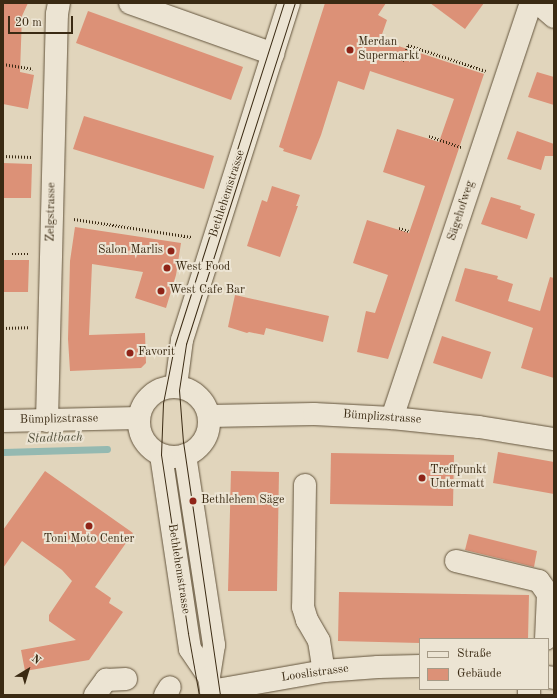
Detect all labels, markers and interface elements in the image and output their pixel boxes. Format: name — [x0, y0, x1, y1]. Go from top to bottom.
scale bar — [10, 8, 75, 34]
text: 20 m — [15, 17, 42, 29]
place label: Merdan Supermarkt — [358, 36, 419, 64]
marker: Merdan Supermarkt — [345, 45, 355, 55]
street label: Bethlehemstrasse — [207, 148, 249, 240]
street label: Sägehofweg — [445, 179, 479, 243]
street label: Zelgstrasse — [44, 182, 60, 242]
place label: Salon Marlis — [98, 244, 163, 258]
marker: Salon Marlis — [166, 246, 176, 256]
place label: West Food — [175, 261, 230, 275]
marker: West Food — [162, 263, 172, 273]
place label: West Cafe Bar — [169, 284, 245, 298]
marker: West Cafe Bar — [156, 286, 166, 296]
place label: Favorit — [138, 346, 175, 360]
marker: Favorit — [125, 348, 135, 358]
street label: Bümplizstrasse — [342, 408, 422, 428]
street label: Bümplizstrasse — [20, 412, 98, 428]
water label: Stadtbach — [27, 430, 83, 448]
place label: Treffpunkt Untermatt — [430, 464, 486, 492]
marker: Treffpunkt Untermatt — [417, 473, 427, 483]
place label: Bethlehem Säge — [201, 494, 285, 508]
marker: Bethlehem Säge — [188, 496, 198, 506]
marker: Toni Moto Center — [84, 521, 94, 531]
street label: Bethlehemstrasse — [164, 523, 192, 615]
place label: Toni Moto Center — [44, 533, 134, 547]
legend — [419, 638, 549, 690]
text: Straße — [457, 648, 491, 660]
north arrow — [8, 650, 48, 690]
text: N — [29, 653, 42, 667]
street label: Looslistrasse — [280, 662, 350, 686]
text: Gebäude — [457, 668, 501, 680]

